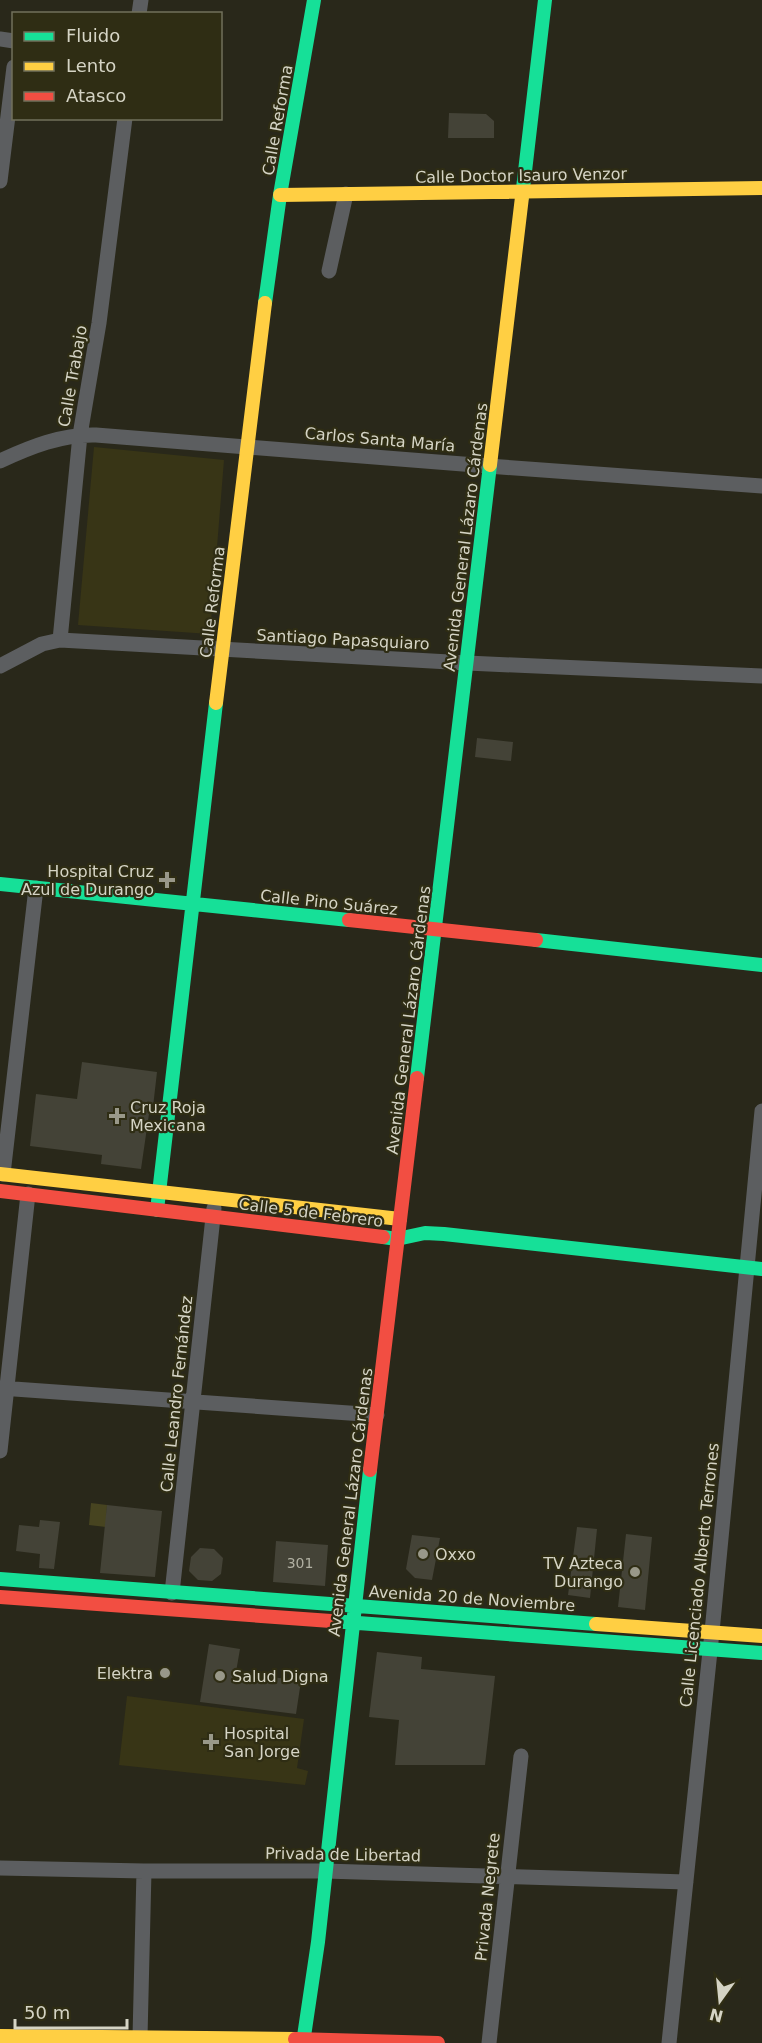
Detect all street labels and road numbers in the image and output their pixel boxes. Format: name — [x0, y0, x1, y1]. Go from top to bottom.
street label: Calle Reforma — [258, 63, 297, 177]
street label: Calle Doctor Isauro Venzor — [415, 164, 628, 187]
street label: Calle Trabajo — [54, 324, 91, 428]
street label: Avenida General Lázaro Cárdenas — [440, 402, 491, 673]
street label: Carlos Santa María — [304, 423, 456, 456]
street label: Calle Reforma — [196, 545, 229, 659]
street label: Santiago Papasquiaro — [256, 625, 430, 654]
street label: Avenida General Lázaro Cárdenas — [383, 885, 434, 1156]
street label: Calle Pino Suárez — [259, 886, 399, 919]
street label: Calle 5 de Febrero — [238, 1194, 384, 1231]
street label: Calle Leandro Fernández — [157, 1295, 196, 1493]
street label: Avenida General Lázaro Cárdenas — [325, 1367, 376, 1638]
street label: Calle Licenciado Alberto Terrones — [676, 1442, 723, 1708]
street label: Avenida 20 de Noviembre — [368, 1582, 576, 1615]
street label: Privada Negrete — [471, 1832, 504, 1962]
street label: Privada de Libertad — [265, 1844, 421, 1865]

